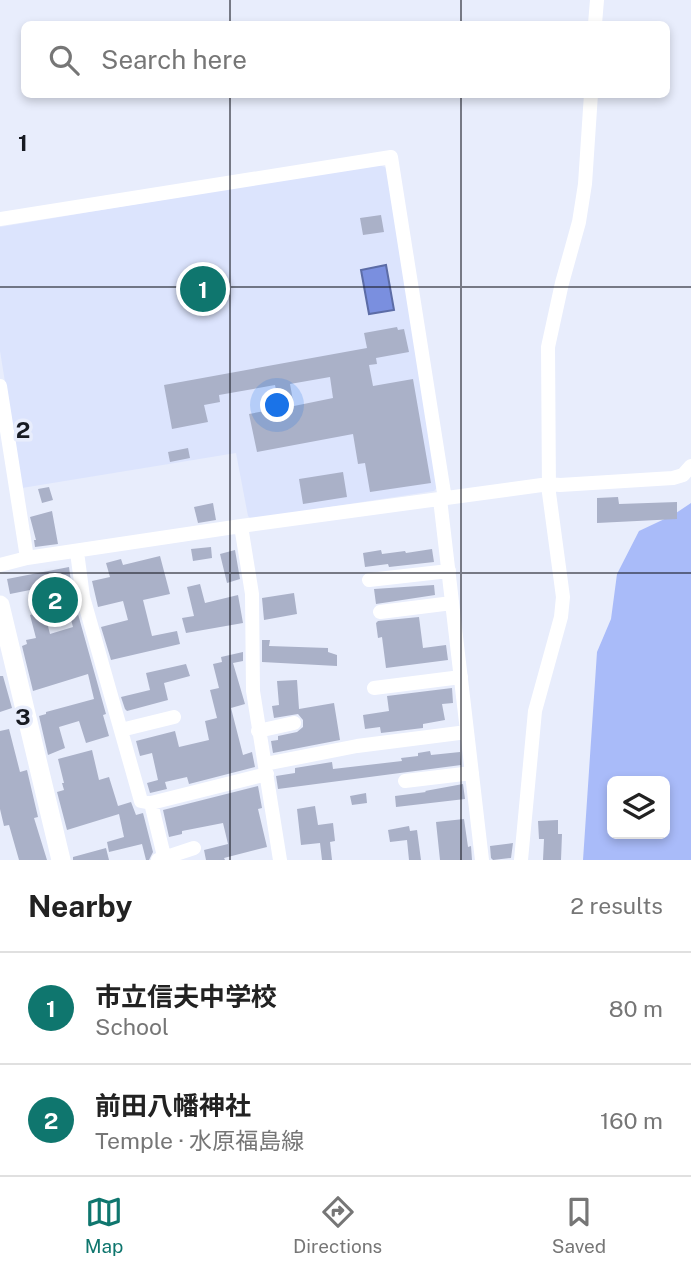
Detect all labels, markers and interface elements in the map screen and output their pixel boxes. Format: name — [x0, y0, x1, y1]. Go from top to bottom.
search box — [21, 21, 670, 98]
icon: search — [45, 41, 83, 79]
text: Search here — [101, 44, 247, 75]
text: 1 — [18, 129, 28, 156]
pin: 1 — [180, 263, 226, 315]
your location — [260, 388, 294, 422]
text: 2 — [16, 416, 30, 443]
pin: 2 — [32, 574, 78, 626]
text: 3 — [15, 703, 31, 730]
map controls — [607, 776, 670, 839]
button: layers — [607, 776, 670, 839]
text: Nearby — [28, 888, 132, 924]
text: 2 results — [570, 892, 663, 919]
text: 市立信夫中学校 — [95, 981, 277, 1012]
text: 1 — [46, 995, 56, 1022]
text: 80 m — [609, 995, 663, 1022]
text: School — [95, 1013, 169, 1040]
text: 前田八幡神社 — [95, 1090, 251, 1121]
text: 2 — [44, 1107, 58, 1134]
text: 160 m — [600, 1107, 663, 1134]
text: Temple · 水原福島線 — [95, 1127, 304, 1154]
tab: Map — [85, 1193, 123, 1257]
tab: Directions — [293, 1193, 382, 1257]
tab: Saved — [552, 1193, 606, 1257]

